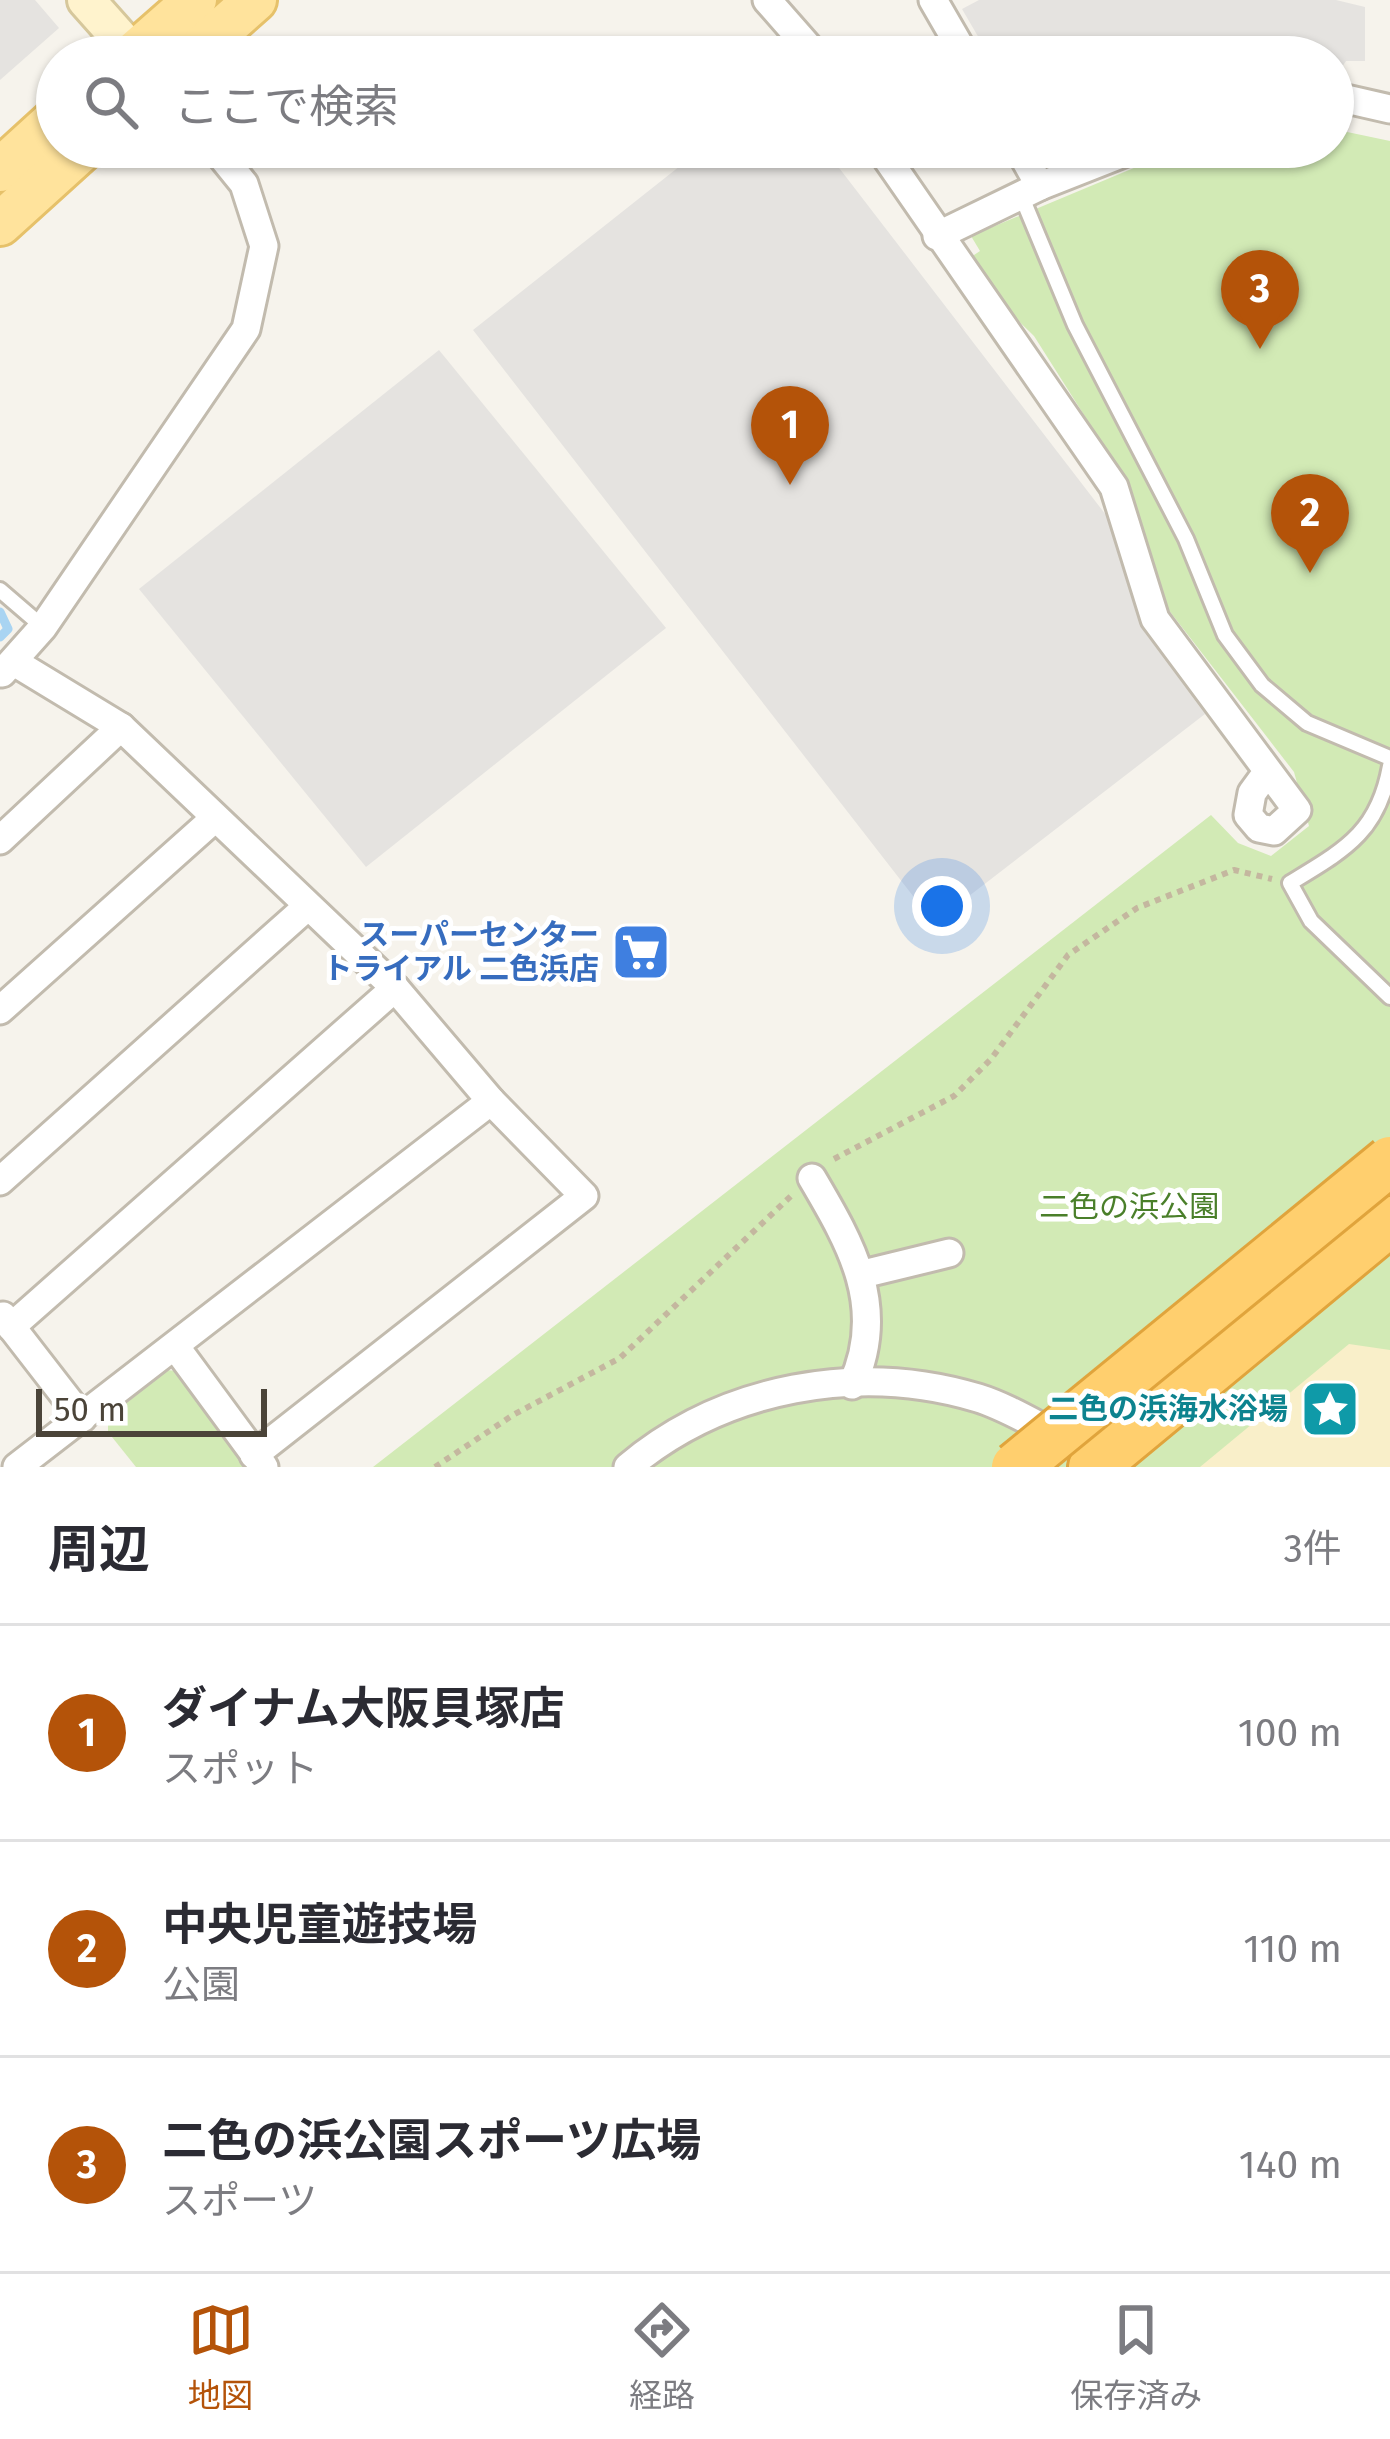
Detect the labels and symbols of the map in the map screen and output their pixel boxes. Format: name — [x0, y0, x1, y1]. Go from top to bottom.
pin: 3 — [1221, 250, 1299, 349]
pin: 1 — [751, 386, 829, 485]
pin: 2 — [1271, 474, 1349, 573]
your location — [912, 876, 972, 936]
place label: スーパーセンター トライアル 二色浜店 — [322, 917, 599, 987]
supermarket icon: スーパーセンター トライアル 二色浜店 — [610, 921, 672, 983]
park label: 二色の浜公園 — [1039, 1189, 1219, 1225]
place icon: 二色の浜海水浴場 — [1299, 1378, 1361, 1440]
scale bar — [36, 1383, 267, 1436]
place label: 二色の浜海水浴場 — [1048, 1391, 1288, 1427]

